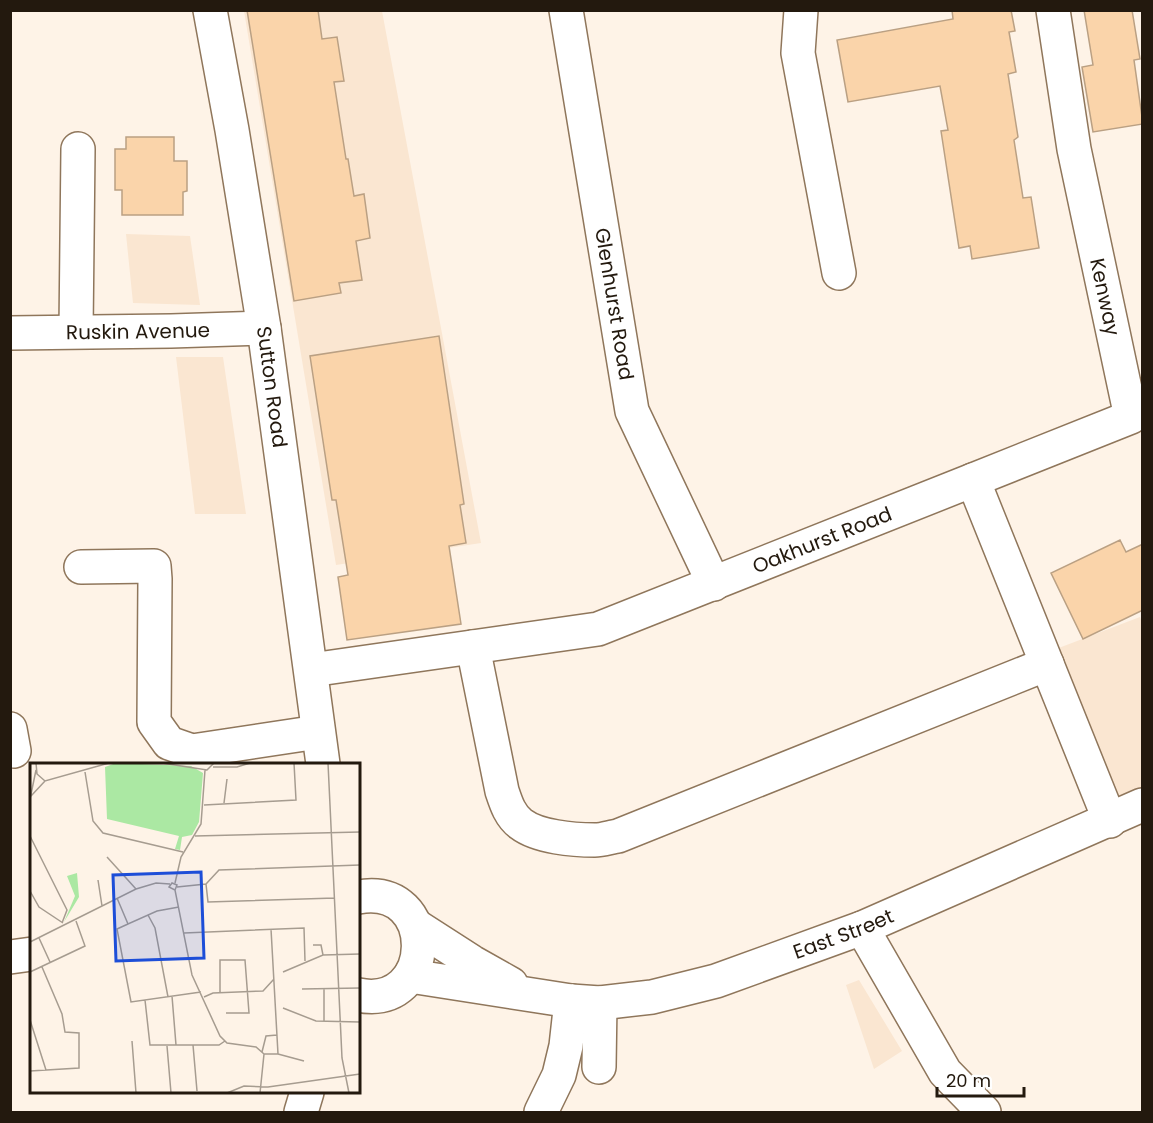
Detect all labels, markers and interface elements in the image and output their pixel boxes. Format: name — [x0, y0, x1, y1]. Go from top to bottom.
street label: Glenhurst Road — [588, 226, 641, 382]
street label: Kenway — [1083, 256, 1127, 338]
street label: Ruskin Avenue — [66, 316, 210, 346]
street label: Sutton Road — [250, 324, 294, 449]
street label: Oakhurst Road — [748, 500, 896, 580]
inset map — [30, 763, 360, 1093]
street label: East Street — [789, 902, 898, 966]
scale bar — [937, 1060, 1024, 1098]
text: 20 m — [946, 1068, 991, 1093]

